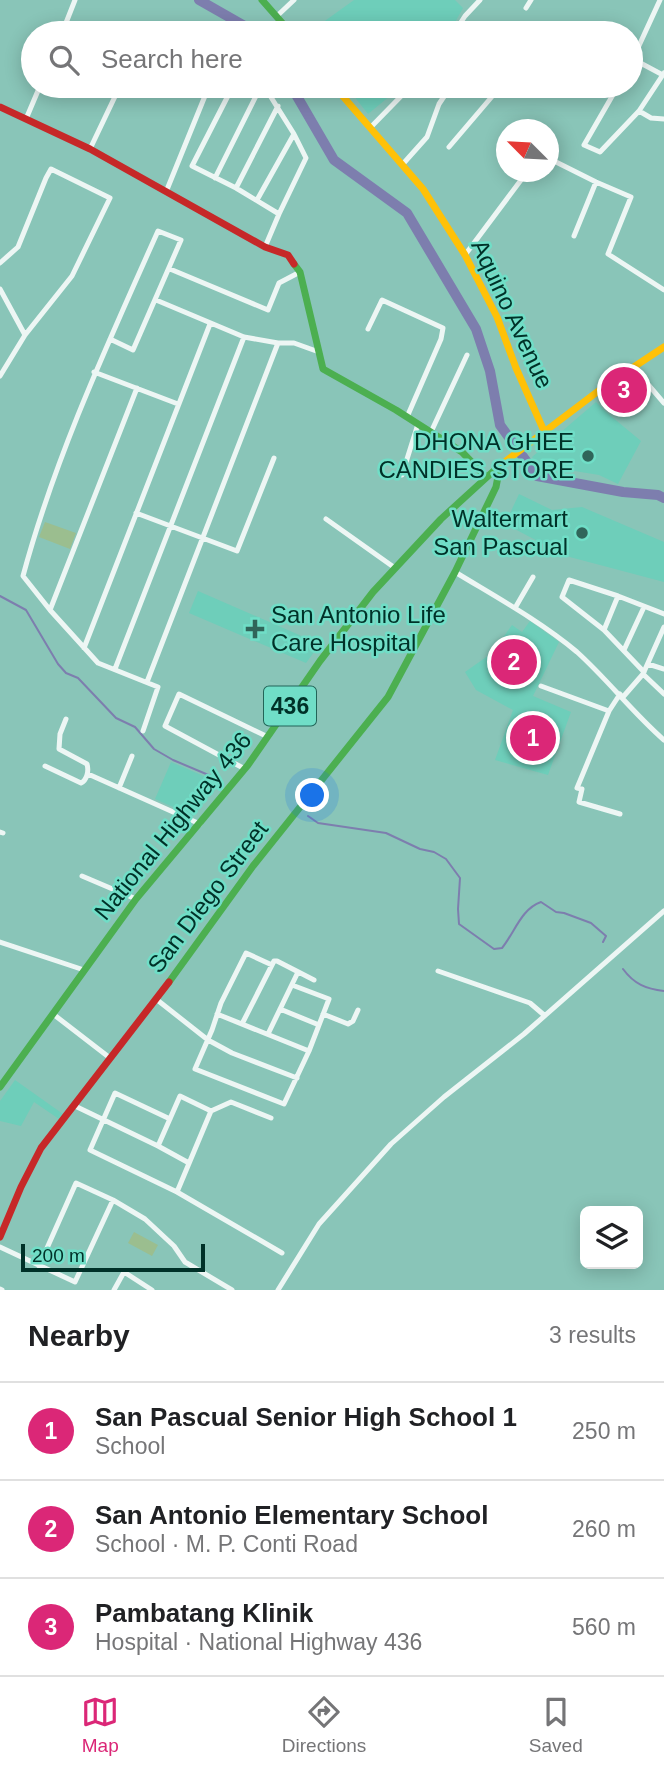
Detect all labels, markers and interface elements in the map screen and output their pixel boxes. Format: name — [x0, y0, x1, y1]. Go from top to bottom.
search box — [21, 21, 643, 98]
icon: search — [45, 41, 83, 79]
text: Search here — [101, 44, 243, 74]
north arrow — [496, 119, 559, 182]
street label: Aquino Avenue — [466, 235, 559, 392]
pin: 3 — [601, 364, 647, 416]
place label: DHONA GHEE CANDIES STORE — [378, 428, 574, 483]
marker: DHONA GHEE CANDIES STORE — [580, 448, 596, 464]
place label: Waltermart San Pascual — [433, 505, 568, 560]
marker: Waltermart San Pascual — [574, 525, 590, 541]
place label: San Antonio Life Care Hospital — [271, 601, 446, 656]
marker: San Antonio Life Care Hospital — [245, 619, 265, 639]
pin: 2 — [491, 636, 537, 688]
road number: 436 — [264, 686, 316, 726]
pin: 1 — [510, 712, 556, 764]
street label: National Highway 436 — [89, 726, 257, 925]
your location — [295, 778, 329, 812]
street label: San Diego Street — [142, 815, 274, 978]
map controls — [580, 1206, 643, 1269]
button: layers — [580, 1206, 643, 1269]
scale bar — [21, 1241, 205, 1273]
text: 200 m — [32, 1245, 85, 1266]
text: Nearby — [28, 1319, 130, 1352]
text: 3 results — [549, 1322, 636, 1348]
text: San Pascual Senior High School 1 — [95, 1402, 517, 1432]
text: 1 — [45, 1418, 57, 1444]
text: 250 m — [572, 1418, 636, 1444]
text: School — [95, 1433, 165, 1459]
text: San Antonio Elementary School — [95, 1500, 488, 1530]
text: 2 — [45, 1516, 57, 1542]
text: 260 m — [572, 1516, 636, 1542]
text: School · M. P. Conti Road — [95, 1531, 358, 1557]
text: Pambatang Klinik — [95, 1598, 313, 1628]
text: 3 — [45, 1614, 57, 1640]
text: 560 m — [572, 1614, 636, 1640]
text: Hospital · National Highway 436 — [95, 1629, 422, 1655]
tab: Map — [81, 1693, 119, 1757]
tab: Directions — [282, 1693, 366, 1757]
tab: Saved — [529, 1693, 583, 1757]

